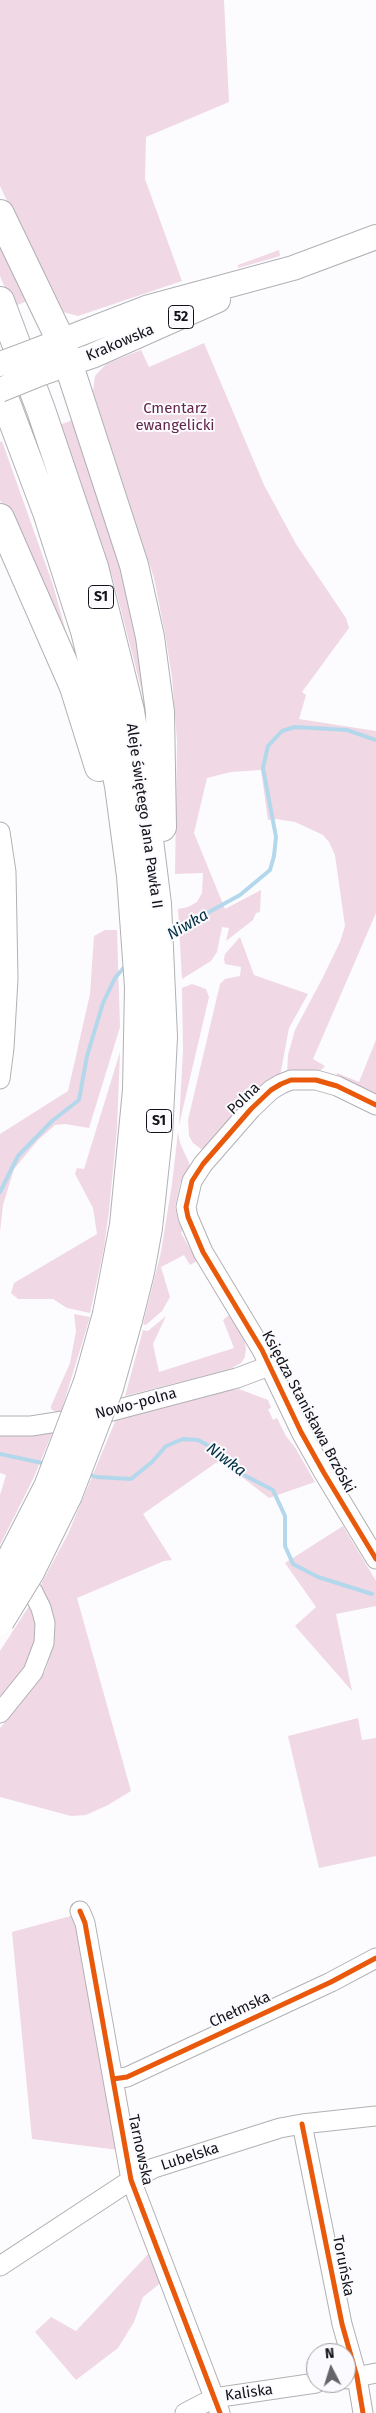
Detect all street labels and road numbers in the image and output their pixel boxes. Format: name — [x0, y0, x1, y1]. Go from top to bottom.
road number: 52 — [168, 306, 194, 328]
street label: Krakowska — [83, 321, 157, 365]
road number: S1 — [88, 586, 114, 608]
street label: Aleje świętego Jana Pawła II — [122, 722, 166, 910]
street label: Polna — [224, 1079, 264, 1119]
road number: S1 — [146, 1110, 172, 1132]
street label: Księdza Stanisława Brzóski — [257, 1328, 359, 1496]
street label: Nowo-polna — [93, 1384, 179, 1424]
street label: Chełmska — [207, 1988, 273, 2032]
street label: Tarnowska — [124, 2113, 156, 2187]
street label: Lubelska — [159, 2139, 221, 2175]
street label: Toruńska — [328, 2234, 358, 2298]
street label: Kaliska — [224, 2381, 274, 2405]

